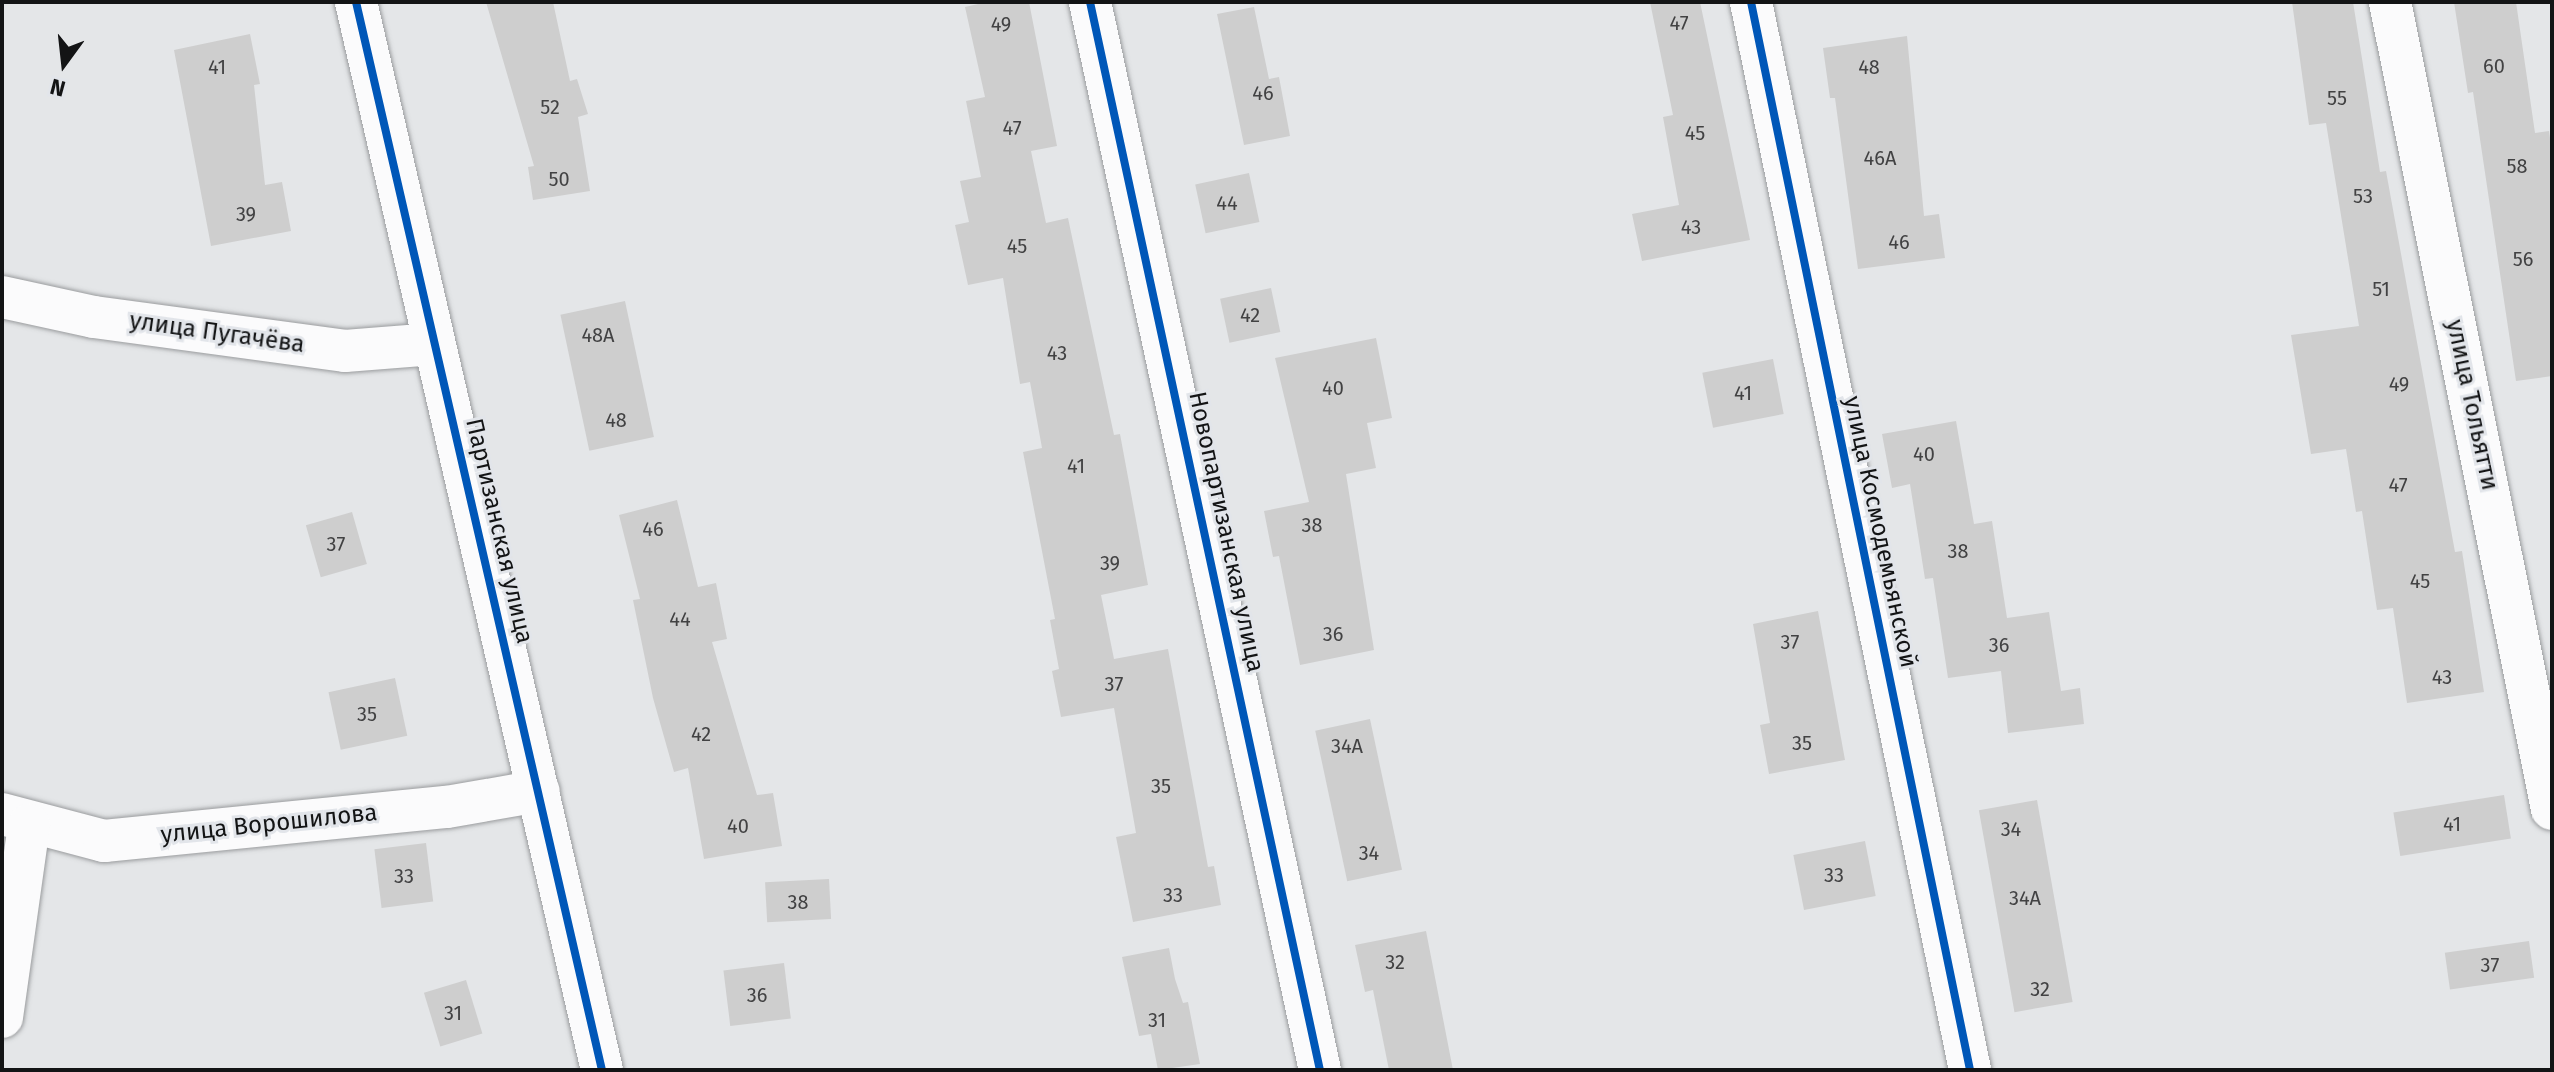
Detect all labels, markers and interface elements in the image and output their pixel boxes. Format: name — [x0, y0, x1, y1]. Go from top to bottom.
house number: 47 — [1669, 11, 1689, 35]
house number: 49 — [991, 12, 1011, 36]
north arrow — [24, 24, 104, 104]
house number: 60 — [2483, 54, 2505, 78]
house number: 41 — [208, 55, 226, 79]
house number: 48 — [1858, 55, 1880, 79]
text: N — [47, 73, 68, 103]
house number: 46 — [1252, 81, 1274, 105]
house number: 55 — [2327, 86, 2347, 110]
house number: 52 — [540, 95, 560, 119]
house number: 47 — [1002, 116, 1022, 140]
house number: 45 — [1685, 121, 1705, 145]
house number: 46А — [1864, 146, 1896, 170]
house number: 58 — [2506, 154, 2528, 178]
house number: 50 — [548, 167, 570, 191]
house number: 53 — [2353, 184, 2373, 208]
house number: 44 — [1216, 191, 1238, 215]
house number: 39 — [236, 202, 256, 226]
house number: 43 — [1681, 215, 1701, 239]
house number: 46 — [1888, 230, 1910, 254]
house number: 45 — [1007, 234, 1027, 258]
house number: 56 — [2513, 247, 2533, 271]
house number: 51 — [2372, 277, 2390, 301]
house number: 42 — [1240, 303, 1260, 327]
street label: улица Пугачёва — [128, 306, 306, 360]
street label: улица Тольятти — [2440, 317, 2504, 493]
house number: 48А — [581, 323, 615, 347]
house number: 43 — [1047, 341, 1067, 365]
house number: 49 — [2389, 372, 2409, 396]
house number: 40 — [1322, 376, 1344, 400]
house number: 41 — [1734, 381, 1752, 405]
street label: Новопартизанская улица — [1182, 389, 1270, 675]
street label: улица Космодемьянской — [1837, 394, 1923, 670]
house number: 48 — [605, 408, 627, 432]
street label: Партизанская улица — [459, 416, 539, 646]
house number: 40 — [1913, 442, 1935, 466]
house number: 41 — [1067, 454, 1085, 478]
house number: 47 — [2388, 473, 2408, 497]
house number: 38 — [1302, 513, 1322, 537]
house number: 46 — [642, 517, 664, 541]
house number: 37 — [327, 532, 345, 556]
house number: 38 — [1948, 539, 1968, 563]
house number: 39 — [1100, 551, 1120, 575]
house number: 45 — [2410, 569, 2430, 593]
house number: 44 — [669, 607, 691, 631]
house number: 36 — [1323, 622, 1343, 646]
house number: 37 — [1781, 630, 1799, 654]
house number: 36 — [1989, 633, 2009, 657]
house number: 43 — [2432, 665, 2452, 689]
house number: 37 — [1105, 672, 1123, 696]
house number: 35 — [357, 702, 377, 726]
house number: 42 — [691, 722, 711, 746]
house number: 35 — [1792, 731, 1812, 755]
house number: 34А — [1331, 734, 1363, 758]
house number: 35 — [1151, 774, 1171, 798]
street label: улица Ворошилова — [159, 798, 379, 850]
house number: 41 — [2443, 812, 2461, 836]
house number: 40 — [727, 814, 749, 838]
house number: 34 — [2001, 817, 2021, 841]
house number: 34 — [1359, 841, 1379, 865]
house number: 33 — [1824, 863, 1844, 887]
house number: 33 — [394, 864, 414, 888]
house number: 33 — [1163, 883, 1183, 907]
house number: 34А — [2009, 886, 2041, 910]
house number: 38 — [788, 890, 808, 914]
house number: 32 — [1385, 950, 1405, 974]
house number: 37 — [2481, 953, 2499, 977]
house number: 32 — [2030, 977, 2050, 1001]
house number: 36 — [747, 983, 767, 1007]
house number: 31 — [444, 1001, 462, 1025]
house number: 31 — [1148, 1008, 1166, 1032]

